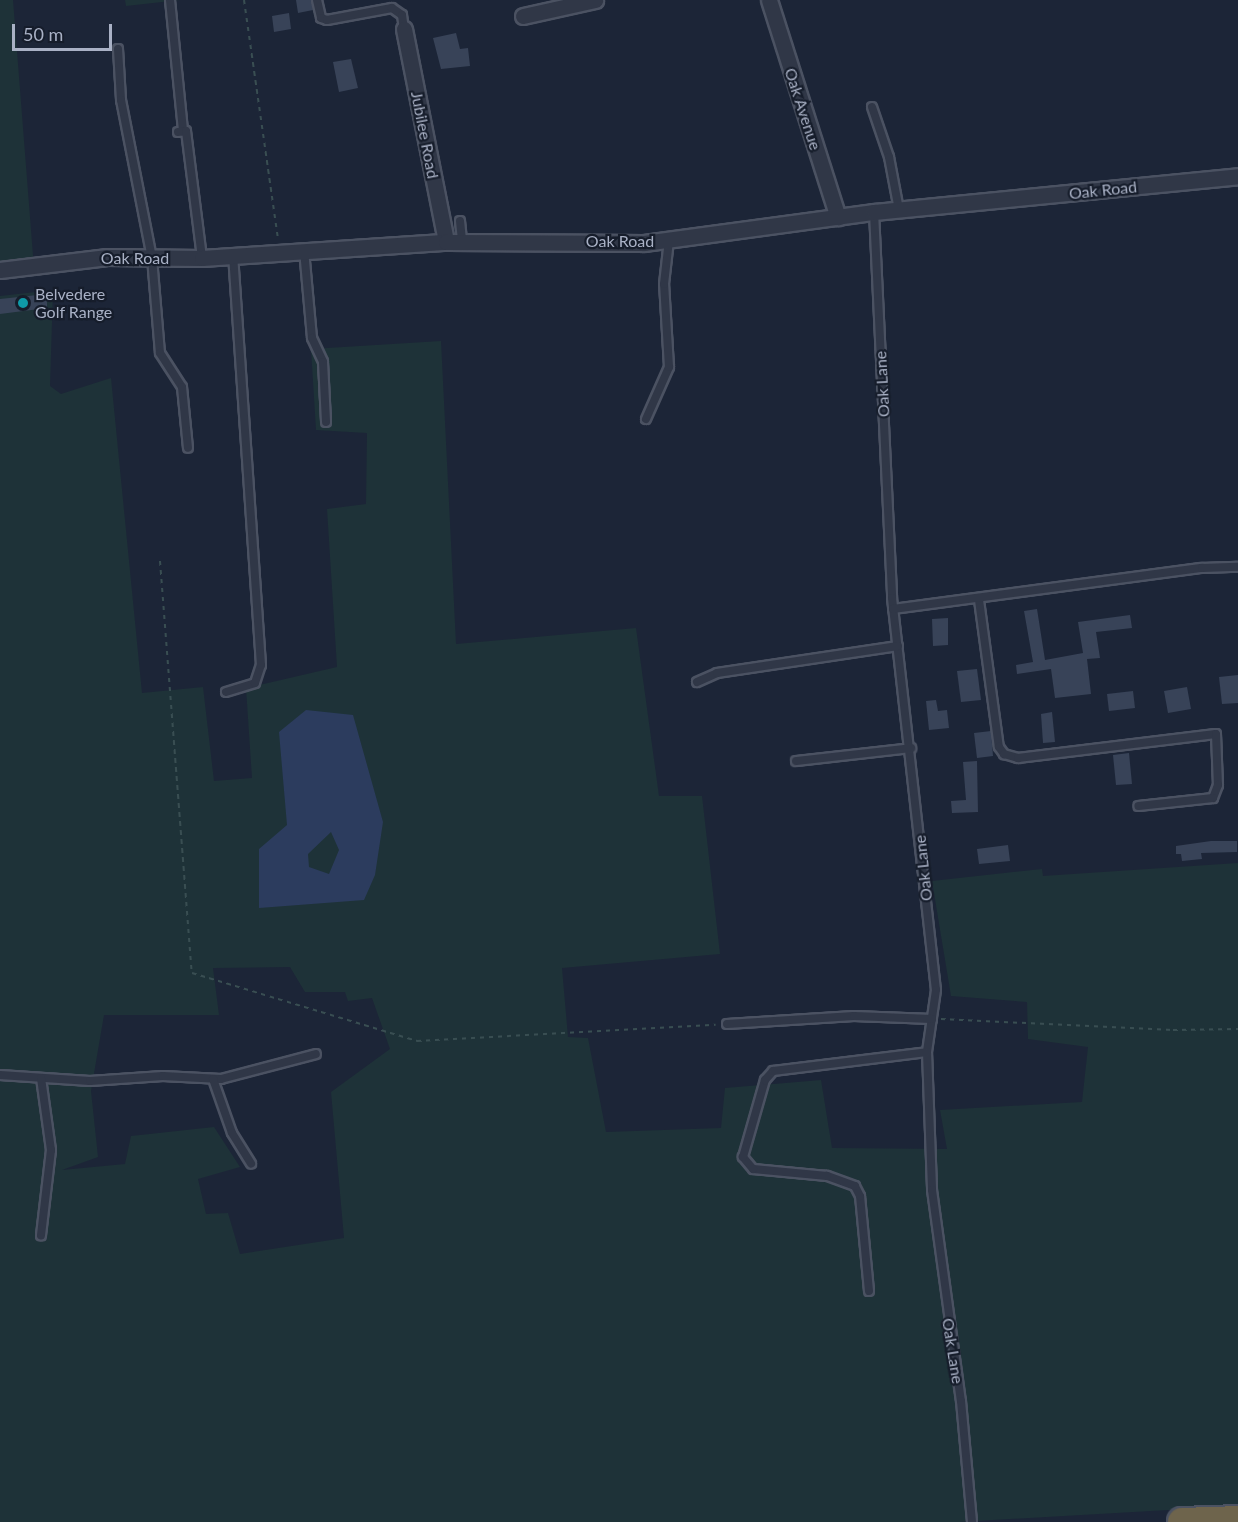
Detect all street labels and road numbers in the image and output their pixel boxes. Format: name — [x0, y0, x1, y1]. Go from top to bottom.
street label: Oak Avenue — [781, 65, 825, 153]
street label: Jubilee Road — [407, 90, 443, 180]
street label: Oak Road — [1068, 177, 1138, 203]
street label: Oak Road — [586, 231, 654, 251]
street label: Oak Road — [101, 248, 169, 268]
street label: Oak Lane — [871, 350, 893, 418]
street label: Oak Lane — [910, 834, 936, 902]
street label: Oak Lane — [938, 1317, 968, 1385]

